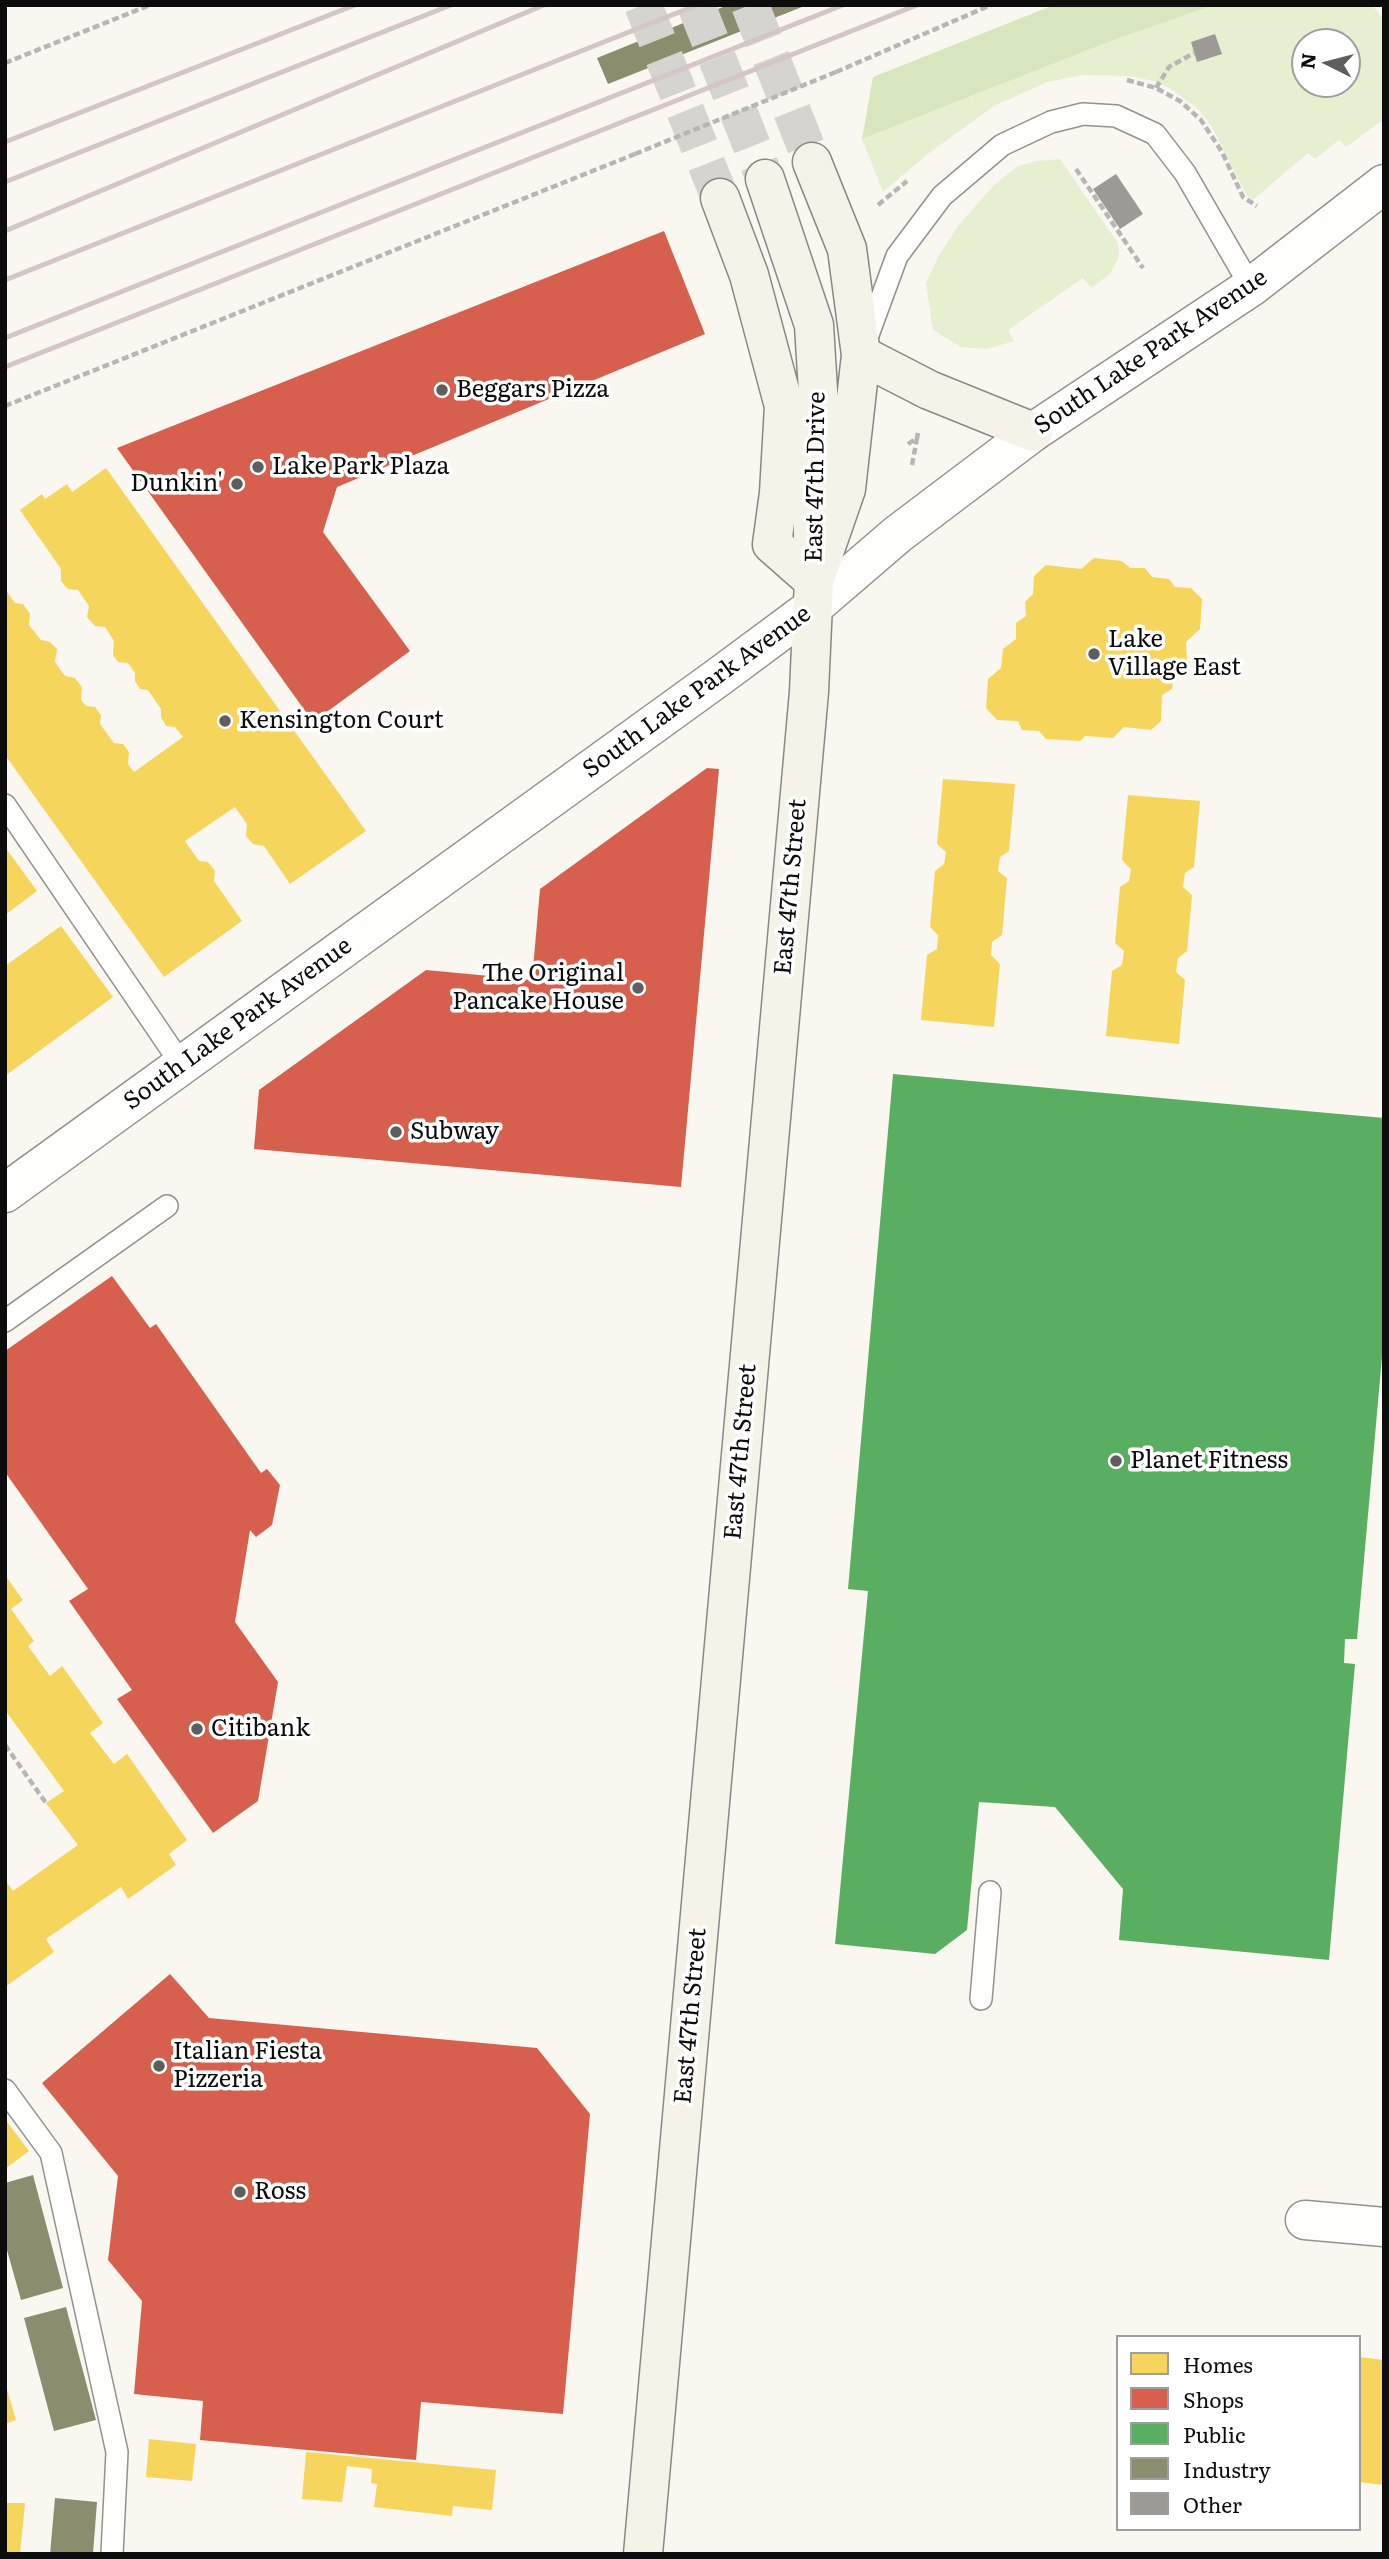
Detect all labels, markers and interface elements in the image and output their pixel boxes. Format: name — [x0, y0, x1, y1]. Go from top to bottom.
north arrow — [1291, 28, 1361, 98]
text: N — [1292, 52, 1322, 70]
street label: South Lake Park Avenue — [1029, 263, 1273, 441]
place label: Beggars Pizza — [456, 376, 609, 404]
marker: Beggars Pizza — [434, 382, 450, 398]
street label: East 47th Drive — [800, 391, 832, 563]
place label: Lake Park Plaza — [272, 453, 449, 481]
marker: Lake Park Plaza — [250, 459, 266, 475]
place label: Dunkin' — [130, 470, 223, 498]
marker: Dunkin' — [229, 476, 245, 492]
street label: South Lake Park Avenue — [577, 600, 817, 784]
place label: Lake Village East — [1108, 626, 1241, 682]
marker: Lake Village East — [1086, 646, 1102, 662]
place label: Kensington Court — [239, 707, 444, 735]
marker: Kensington Court — [217, 713, 233, 729]
street label: East 47th Street — [769, 798, 813, 976]
street label: South Lake Park Avenue — [118, 932, 358, 1116]
place label: The Original Pancake House — [452, 960, 624, 1016]
marker: The Original Pancake House — [630, 980, 646, 996]
place label: Subway — [410, 1118, 499, 1146]
marker: Subway — [388, 1124, 404, 1140]
street label: East 47th Street — [719, 1363, 763, 1541]
place label: Planet Fitness — [1130, 1447, 1288, 1475]
marker: Planet Fitness — [1108, 1453, 1124, 1469]
place label: Citibank — [211, 1715, 310, 1743]
marker: Citibank — [189, 1721, 205, 1737]
street label: East 47th Street — [669, 1927, 713, 2105]
place label: Italian Fiesta Pizzeria — [173, 2038, 322, 2094]
marker: Italian Fiesta Pizzeria — [151, 2058, 167, 2074]
place label: Ross — [254, 2178, 306, 2206]
marker: Ross — [232, 2184, 248, 2200]
legend — [1116, 2335, 1361, 2531]
text: Homes — [1183, 2348, 1253, 2379]
text: Shops — [1183, 2383, 1244, 2414]
text: Public — [1183, 2418, 1245, 2449]
text: Industry — [1183, 2453, 1271, 2484]
text: Other — [1183, 2488, 1242, 2519]

